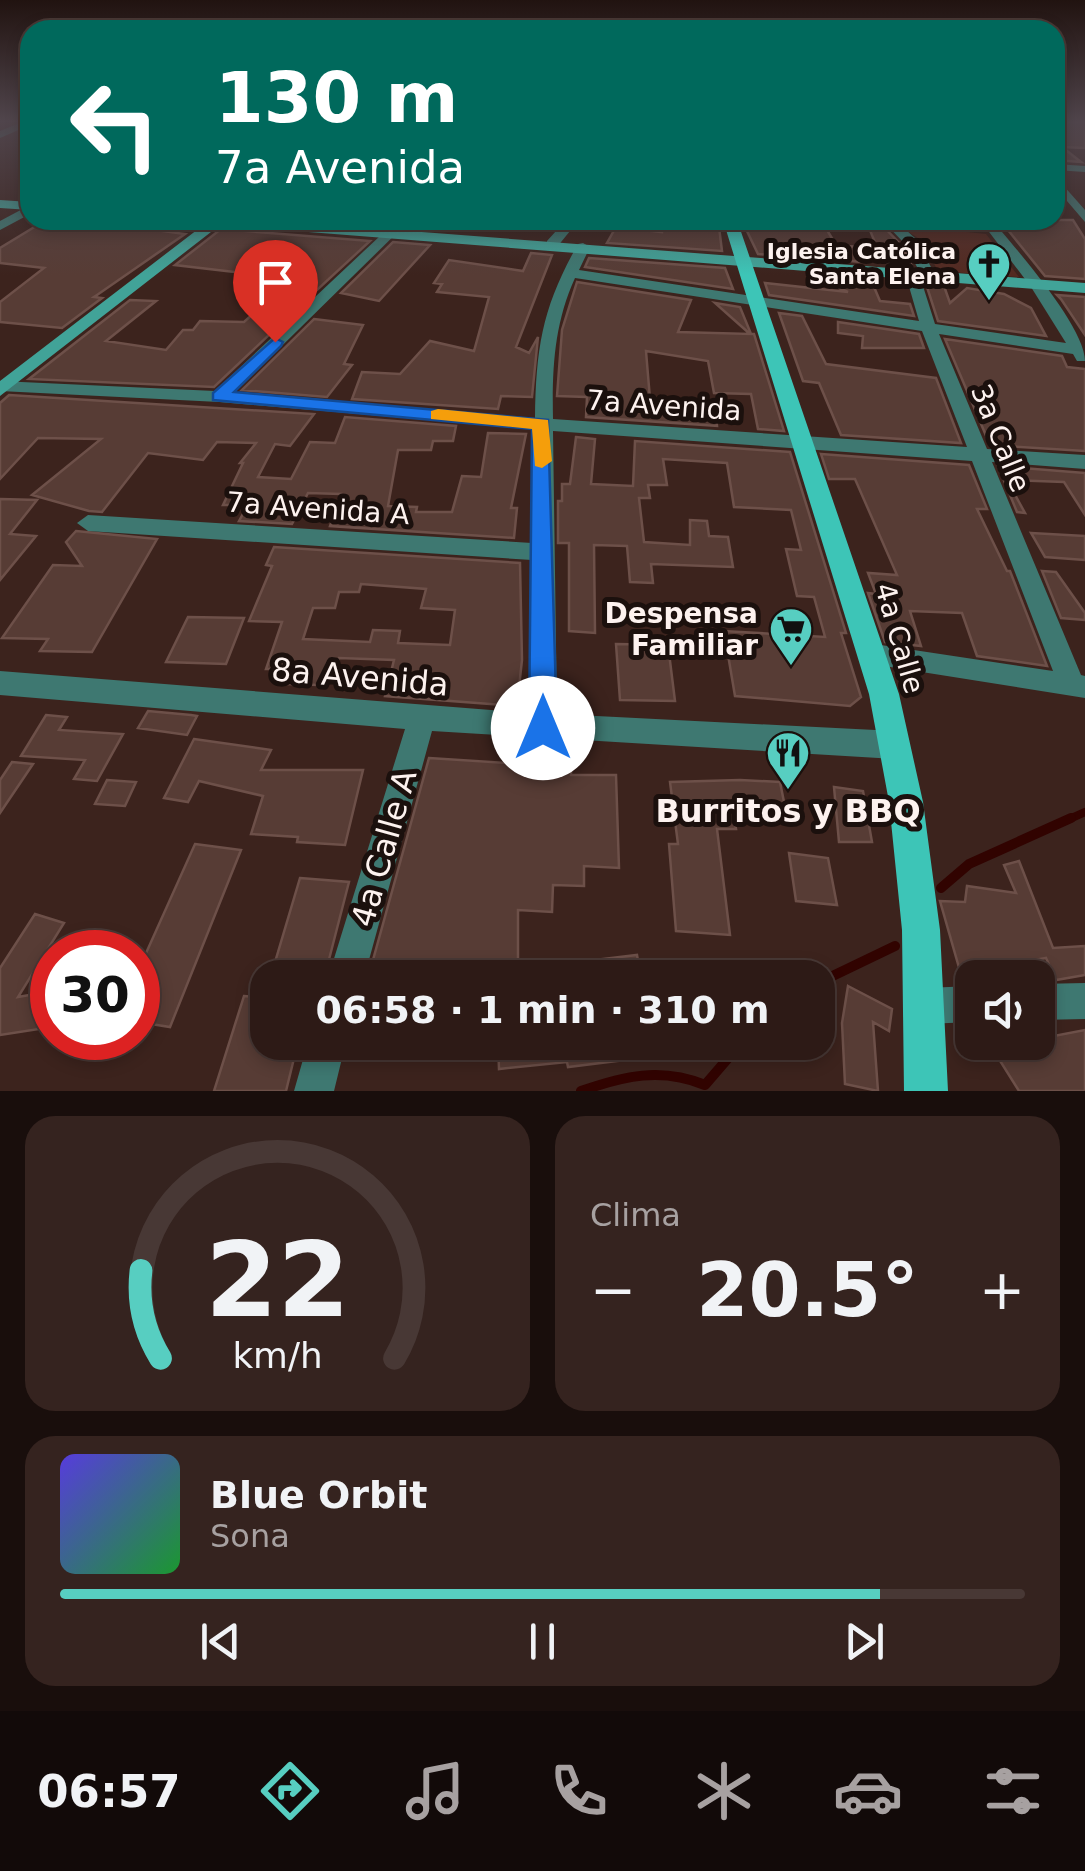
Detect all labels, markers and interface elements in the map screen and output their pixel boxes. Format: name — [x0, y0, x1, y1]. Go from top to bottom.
text: 130 m — [215, 57, 458, 139]
icon: left — [50, 60, 180, 190]
text: 7a Avenida — [215, 141, 465, 194]
place label: Iglesia Católica Santa Elena — [767, 239, 956, 289]
pin — [233, 240, 318, 343]
church icon: Iglesia Católica Santa Elena — [966, 241, 1012, 302]
icon: arrive — [248, 255, 303, 310]
street label: 3a Calle — [964, 379, 1037, 497]
street label: 7a Avenida — [585, 384, 743, 427]
street label: 7a Avenida A — [225, 486, 411, 531]
street label: 4a Calle — [868, 579, 931, 697]
place label: Despensa Familiar — [605, 597, 758, 662]
supermarket icon: Despensa Familiar — [768, 606, 814, 667]
street label: 8a Avenida — [270, 650, 450, 704]
position arrow — [491, 676, 595, 780]
restaurant icon: Burritos y BBQ — [765, 730, 811, 791]
street label: 4a Calle A — [343, 765, 425, 931]
place label: Burritos y BBQ — [655, 792, 921, 830]
speed limit sign: 30 — [30, 930, 160, 1060]
map controls — [955, 960, 1055, 1060]
button: sound — [955, 960, 1055, 1060]
text: 06:58 · 1 min · 310 m — [315, 988, 770, 1032]
text: Clima — [590, 1196, 681, 1234]
text: 22 — [205, 1219, 350, 1341]
text: 20.5° — [696, 1246, 919, 1334]
text: − — [590, 1258, 636, 1322]
text: + — [979, 1258, 1025, 1322]
text: km/h — [232, 1335, 323, 1376]
text: Blue Orbit — [210, 1473, 427, 1517]
text: Sona — [210, 1517, 290, 1555]
icon: previous — [193, 1614, 248, 1669]
icon: pause — [515, 1614, 570, 1669]
icon: next — [837, 1614, 892, 1669]
icon: directions — [255, 1756, 325, 1826]
icon: music — [400, 1756, 470, 1826]
icon: phone — [544, 1756, 614, 1826]
icon: climate — [689, 1756, 759, 1826]
icon: car — [833, 1756, 903, 1826]
icon: filters — [978, 1756, 1048, 1826]
text: 06:57 — [37, 1765, 181, 1818]

